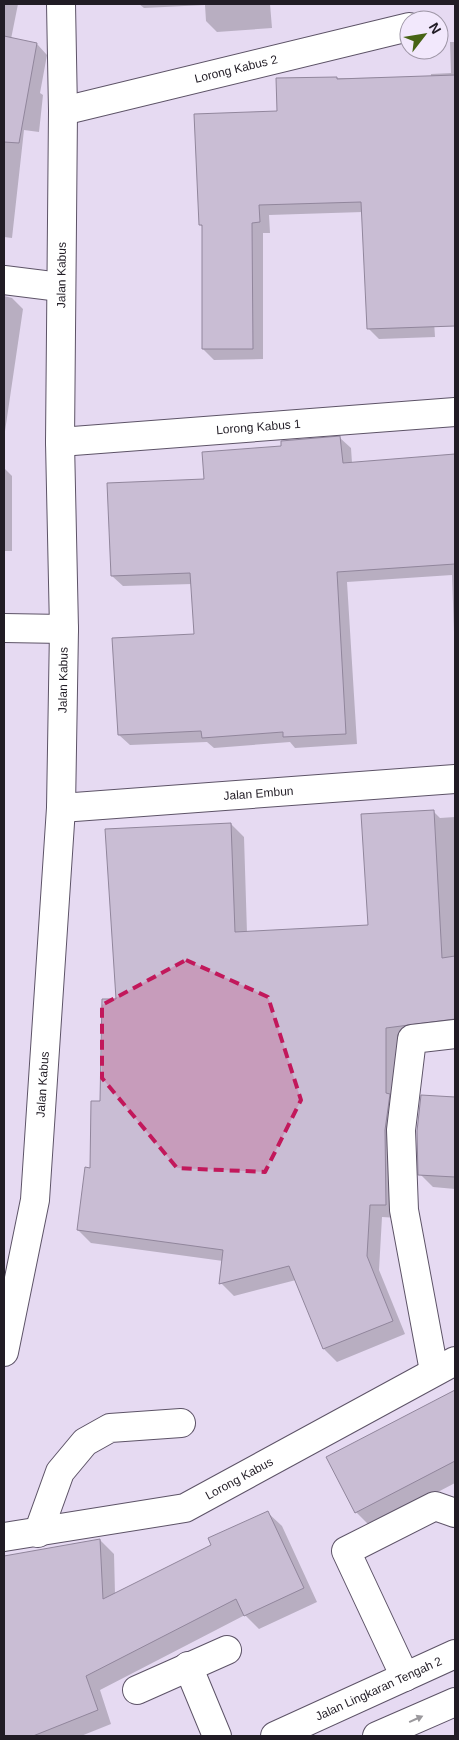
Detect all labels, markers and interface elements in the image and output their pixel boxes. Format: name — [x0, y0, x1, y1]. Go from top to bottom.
north arrow — [399, 10, 449, 60]
text: N — [426, 20, 445, 37]
street label: Lorong Kabus 2 — [193, 52, 279, 86]
street label: Jalan Kabus — [54, 242, 69, 308]
street label: Lorong Kabus 1 — [216, 417, 302, 437]
street label: Jalan Kabus — [56, 647, 71, 713]
street label: Jalan Embun — [223, 784, 294, 803]
street label: Jalan Kabus — [33, 1051, 52, 1118]
street label: Lorong Kabus — [203, 1454, 275, 1503]
street label: Jalan Lingkaran Tengah 2 — [313, 1654, 444, 1724]
one-way arrow — [409, 1715, 423, 1723]

